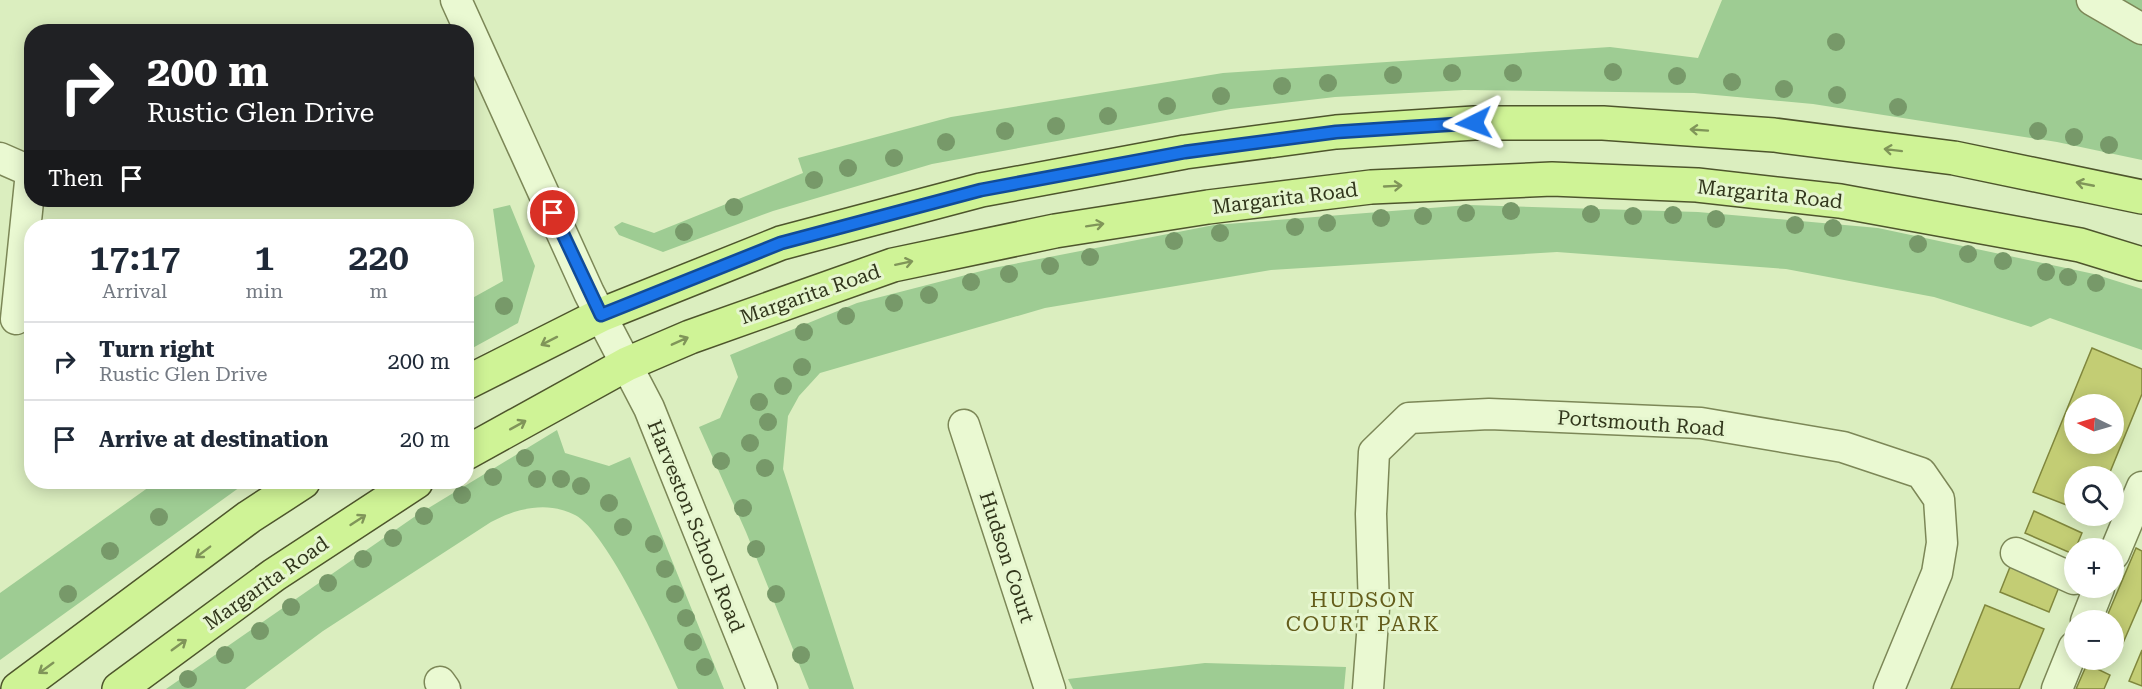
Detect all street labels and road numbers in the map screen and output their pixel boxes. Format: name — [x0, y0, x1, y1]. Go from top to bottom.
street label: Margarita Road — [1696, 174, 1844, 214]
street label: Margarita Road — [1211, 177, 1359, 219]
street label: Margarita Road — [737, 259, 883, 329]
street label: Portsmouth Road — [1556, 405, 1726, 441]
street label: Harveston School Road — [642, 416, 750, 636]
street label: Hudson Court — [974, 488, 1040, 626]
street label: Margarita Road — [199, 531, 333, 635]

